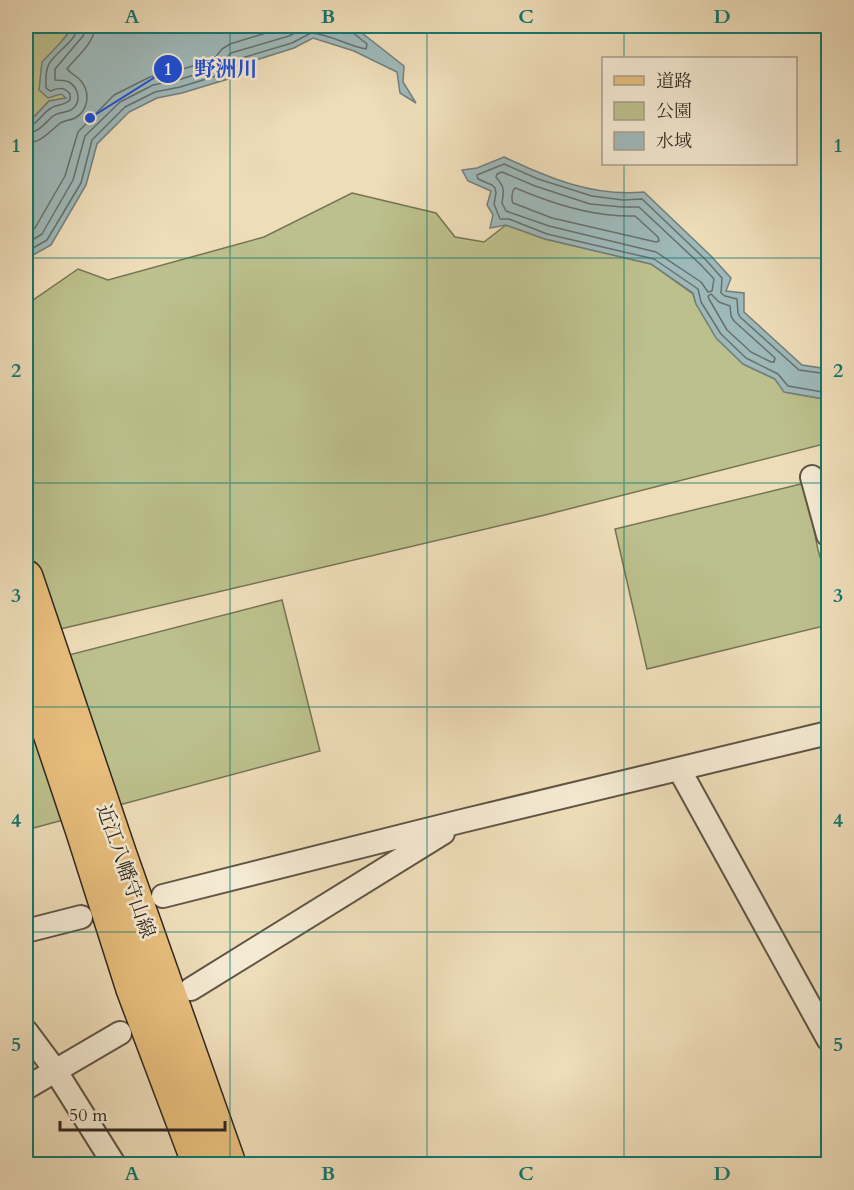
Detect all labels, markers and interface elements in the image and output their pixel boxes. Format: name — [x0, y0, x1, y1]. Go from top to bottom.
text: A — [124, 3, 140, 30]
text: B — [321, 3, 335, 30]
text: C — [518, 3, 534, 30]
text: D — [713, 3, 731, 30]
callout: 野洲川 — [153, 49, 270, 88]
text: 野洲川 — [195, 55, 258, 84]
text: 1 — [163, 57, 173, 82]
legend — [602, 57, 797, 165]
text: 道路 — [656, 69, 692, 94]
text: 公園 — [656, 99, 692, 124]
text: 水域 — [656, 129, 692, 154]
text: 1 — [11, 132, 21, 159]
text: 1 — [833, 132, 843, 159]
text: 2 — [11, 357, 21, 384]
text: 2 — [833, 357, 843, 384]
text: 3 — [11, 582, 21, 609]
text: 3 — [833, 582, 843, 609]
street label: 近江八幡守山線 — [90, 800, 162, 942]
text: 4 — [11, 807, 21, 834]
text: 4 — [833, 807, 843, 834]
text: 5 — [11, 1031, 21, 1058]
text: 5 — [833, 1031, 843, 1058]
scale bar — [60, 1094, 225, 1132]
text: 50 m — [69, 1103, 108, 1128]
text: A — [124, 1160, 140, 1187]
text: B — [321, 1160, 335, 1187]
text: C — [518, 1160, 534, 1187]
text: D — [713, 1160, 731, 1187]

